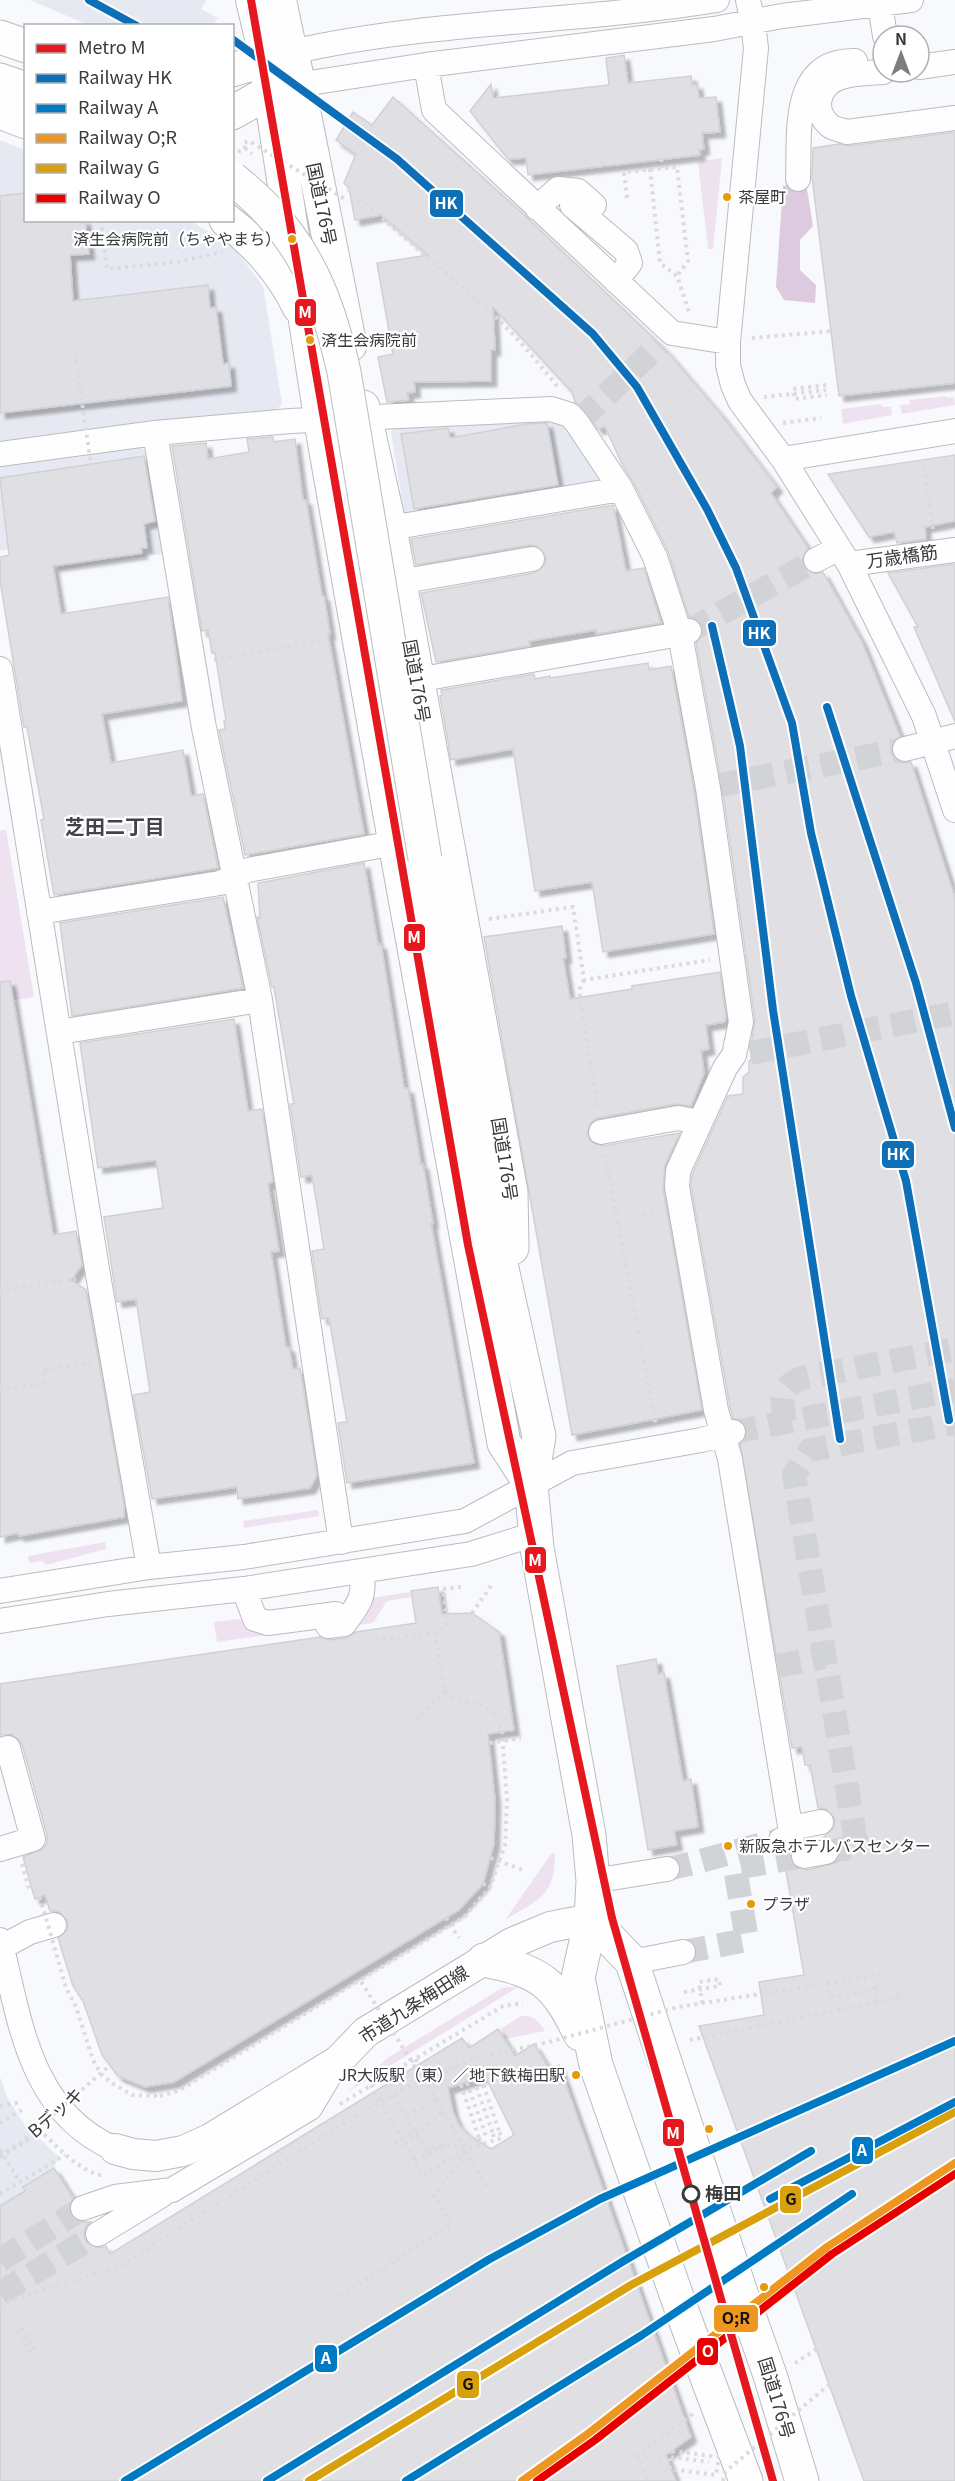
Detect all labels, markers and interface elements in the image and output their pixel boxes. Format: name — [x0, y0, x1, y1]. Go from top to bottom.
legend — [24, 24, 234, 222]
north arrow — [871, 24, 931, 84]
text: N — [895, 26, 907, 50]
text: Metro M — [78, 33, 145, 59]
text: Railway HK — [78, 63, 172, 89]
text: Railway A — [78, 93, 158, 119]
text: Railway O;R — [78, 123, 177, 149]
text: Railway G — [78, 153, 160, 179]
street label: 国道176号 — [302, 160, 344, 247]
text: Railway O — [78, 183, 161, 209]
place label: 茶屋町 — [738, 184, 786, 208]
line badge: HK — [429, 189, 464, 218]
text: HK — [434, 190, 459, 214]
marker: 茶屋町 — [721, 191, 733, 203]
place label: 済生会病院前（ちゃやまち） — [73, 226, 281, 250]
marker: 済生会病院前（ちゃやまち） — [286, 233, 298, 245]
line badge: M — [294, 298, 317, 327]
text: M — [298, 299, 312, 323]
place label: 済生会病院前 — [321, 327, 417, 351]
marker: 済生会病院前 — [304, 334, 316, 346]
street label: 万歳橋筋 — [864, 537, 939, 573]
line badge: HK — [742, 619, 777, 647]
text: HK — [747, 620, 772, 644]
street label: 国道176号 — [398, 637, 438, 724]
district label: 芝田二丁目 — [65, 811, 165, 840]
line badge: M — [403, 923, 426, 952]
text: M — [407, 924, 421, 948]
street label: 国道176号 — [487, 1115, 525, 1202]
line badge: HK — [881, 1140, 915, 1169]
text: HK — [886, 1141, 911, 1165]
line badge: M — [524, 1546, 547, 1574]
text: M — [528, 1547, 542, 1571]
place label: 新阪急ホテルバスセンター — [739, 1833, 931, 1857]
marker: 新阪急ホテルバスセンター — [722, 1840, 734, 1852]
place label: プラザ — [762, 1891, 810, 1915]
marker: プラザ — [745, 1898, 757, 1910]
street label: 市道九条梅田線 — [353, 1958, 473, 2049]
place label: JR大阪駅（東）／地下鉄梅田駅 — [338, 2062, 565, 2086]
marker: JR大阪駅（東）／地下鉄梅田駅 — [570, 2069, 582, 2081]
street label: Bデッキ — [21, 2080, 88, 2143]
line badge: M — [662, 2118, 685, 2147]
text: M — [666, 2120, 680, 2144]
unlabelled marker — [703, 2123, 715, 2135]
line badge: A — [851, 2136, 874, 2165]
text: A — [856, 2137, 868, 2161]
place label: 梅田 — [705, 2179, 741, 2205]
marker: 梅田 — [682, 2185, 700, 2203]
line badge: G — [779, 2185, 802, 2214]
text: G — [785, 2186, 797, 2210]
unlabelled marker — [758, 2281, 770, 2293]
line badge: O;R — [713, 2304, 759, 2333]
text: O;R — [722, 2305, 750, 2329]
line badge: O — [696, 2337, 719, 2366]
text: O — [702, 2338, 714, 2362]
line badge: A — [314, 2344, 338, 2373]
text: A — [320, 2345, 332, 2369]
street label: 国道176号 — [753, 2353, 803, 2441]
line badge: G — [456, 2370, 480, 2399]
text: G — [462, 2371, 474, 2395]

